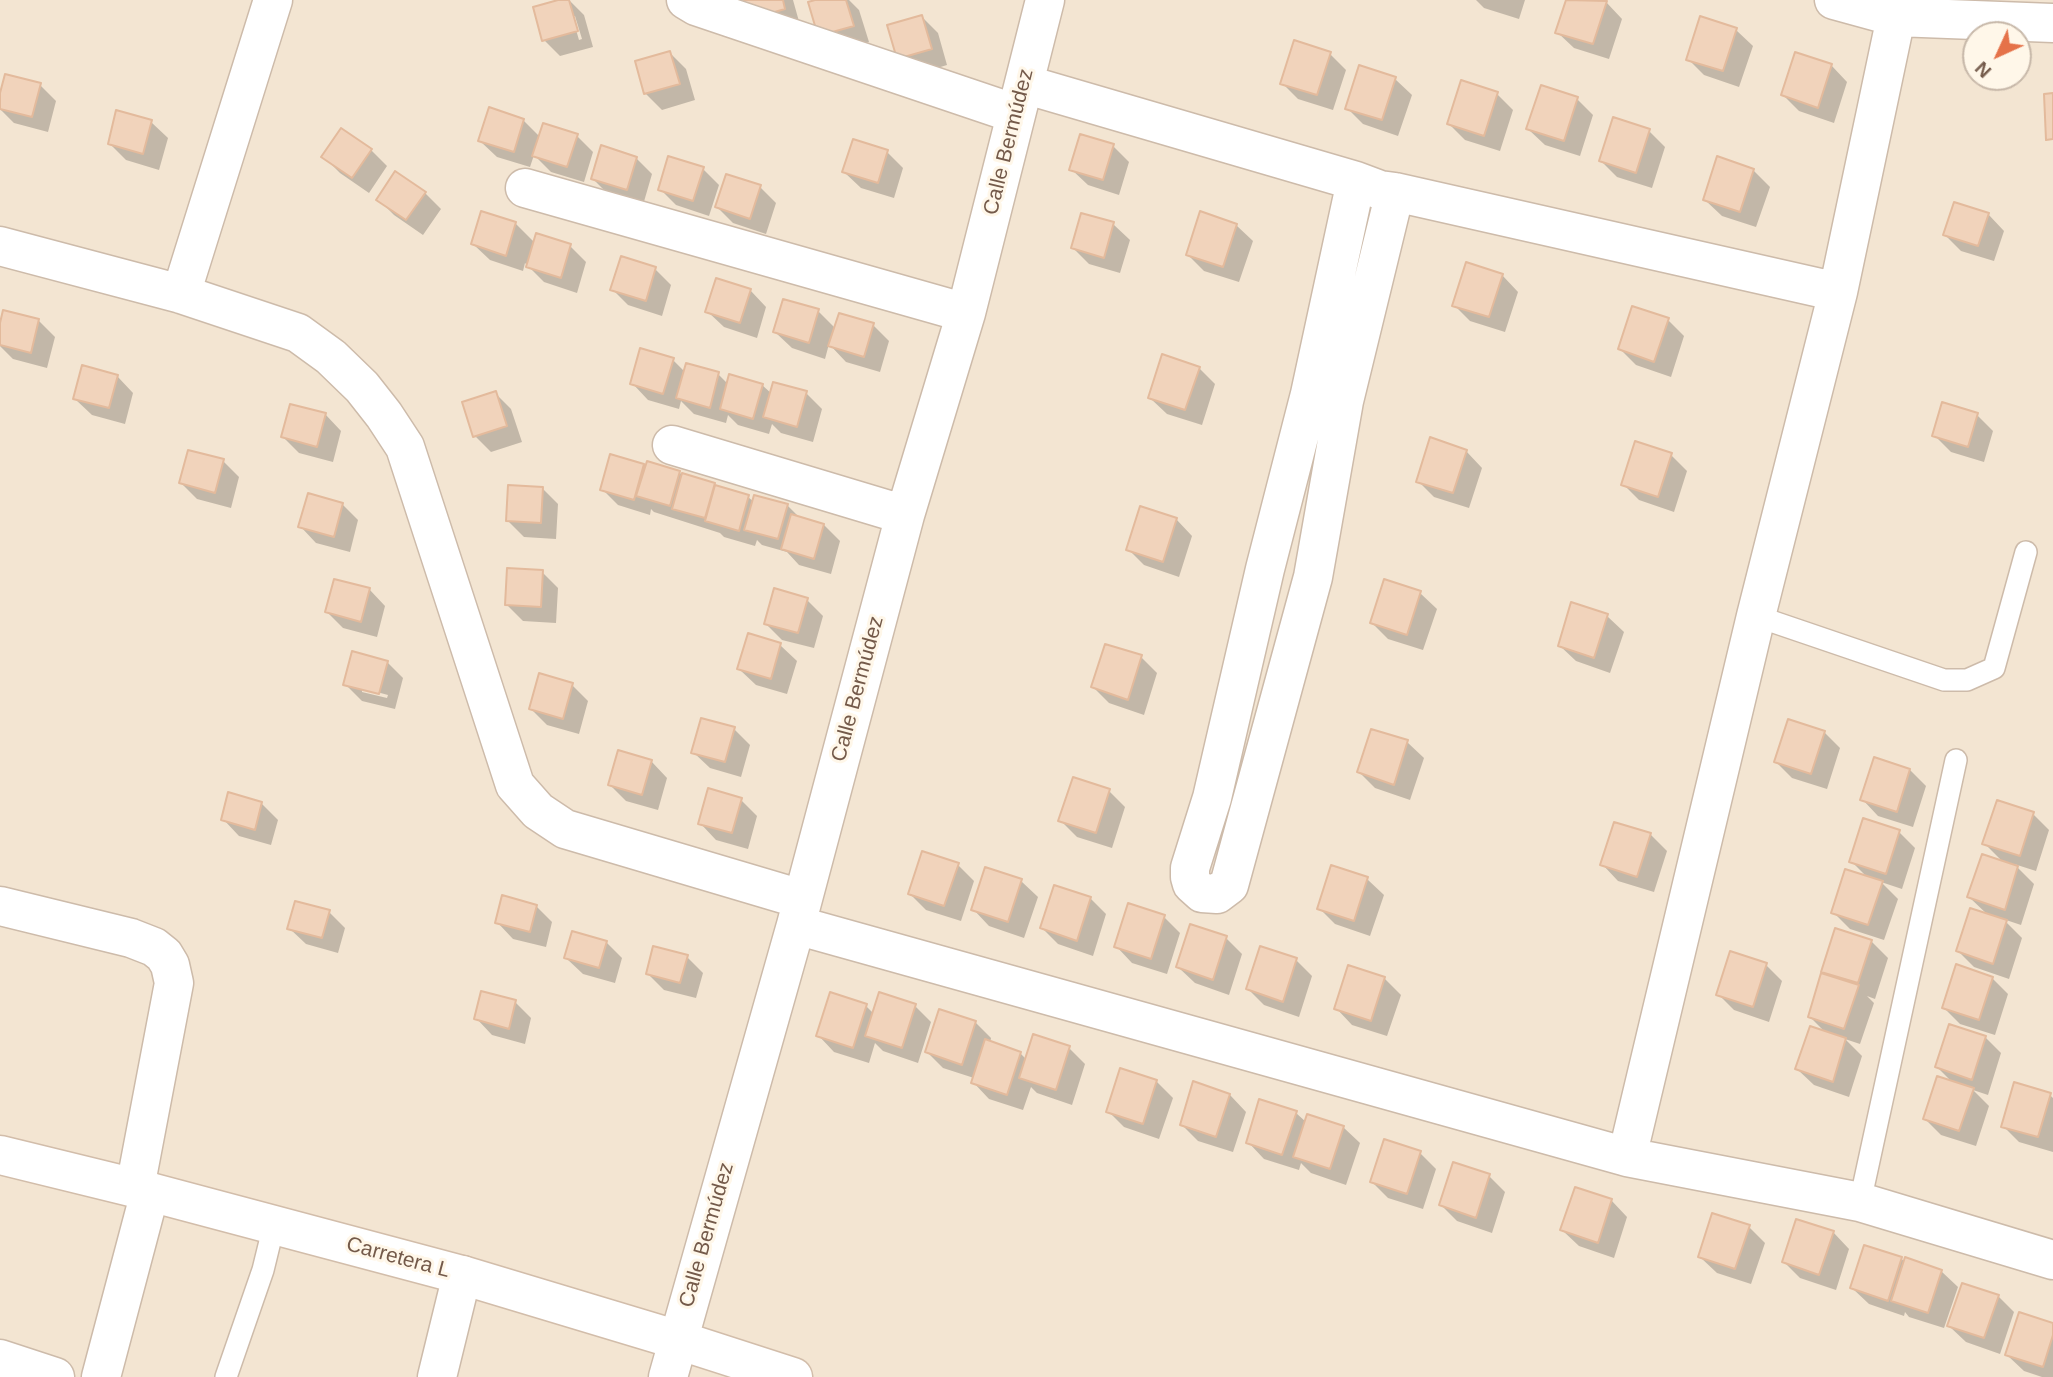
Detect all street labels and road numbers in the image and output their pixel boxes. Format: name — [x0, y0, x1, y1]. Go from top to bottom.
street label: Calle Bermúdez — [979, 66, 1039, 218]
street label: Calle Bermúdez — [826, 614, 890, 764]
street label: Calle Bermúdez — [674, 1160, 740, 1310]
street label: Carretera L — [343, 1232, 453, 1284]

